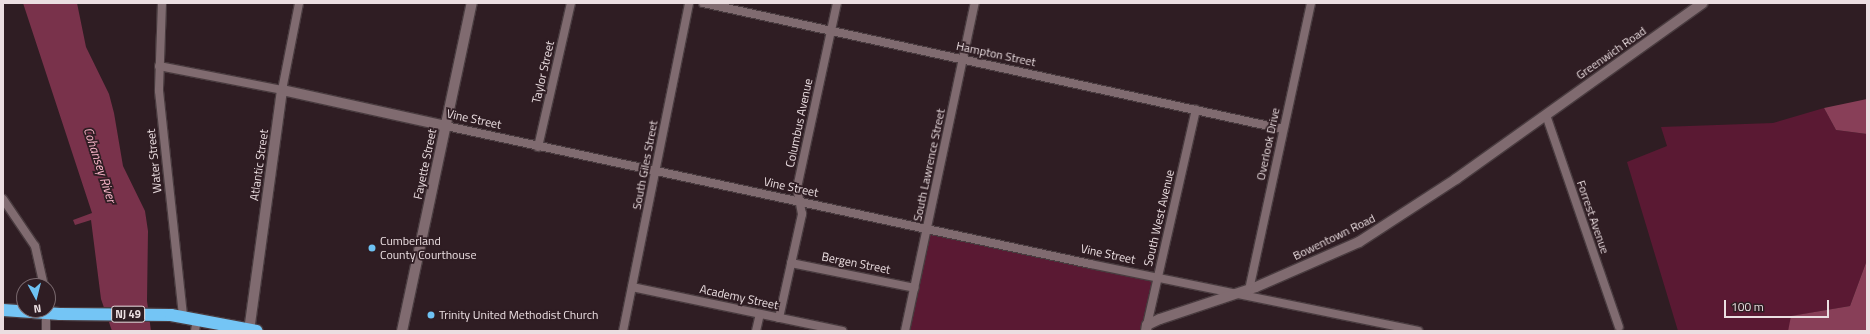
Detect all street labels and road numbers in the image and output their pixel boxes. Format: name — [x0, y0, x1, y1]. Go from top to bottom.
street label: Greenwich Road — [1573, 24, 1649, 82]
street label: Taylor Street — [529, 39, 557, 105]
street label: Hampton Street — [955, 39, 1037, 69]
street label: Columbus Avenue — [783, 77, 815, 169]
street label: Vine Street — [445, 106, 503, 132]
street label: Overlook Drive — [1253, 106, 1283, 182]
street label: South Lawrence Street — [910, 107, 948, 223]
street label: South Giles Street — [629, 119, 661, 211]
street label: Fayette Street — [411, 127, 439, 201]
street label: Water Street — [143, 128, 165, 194]
street label: Atlantic Street — [247, 128, 271, 202]
street label: South West Avenue — [1141, 168, 1177, 268]
street label: Vine Street — [762, 174, 820, 200]
street label: Forrest Avenue — [1574, 178, 1612, 256]
street label: Bowentown Road — [1290, 211, 1378, 263]
street label: Vine Street — [1079, 241, 1137, 267]
street label: Bergen Street — [820, 249, 892, 277]
street label: Academy Street — [698, 282, 780, 312]
road number: NJ 49 — [111, 305, 145, 323]

